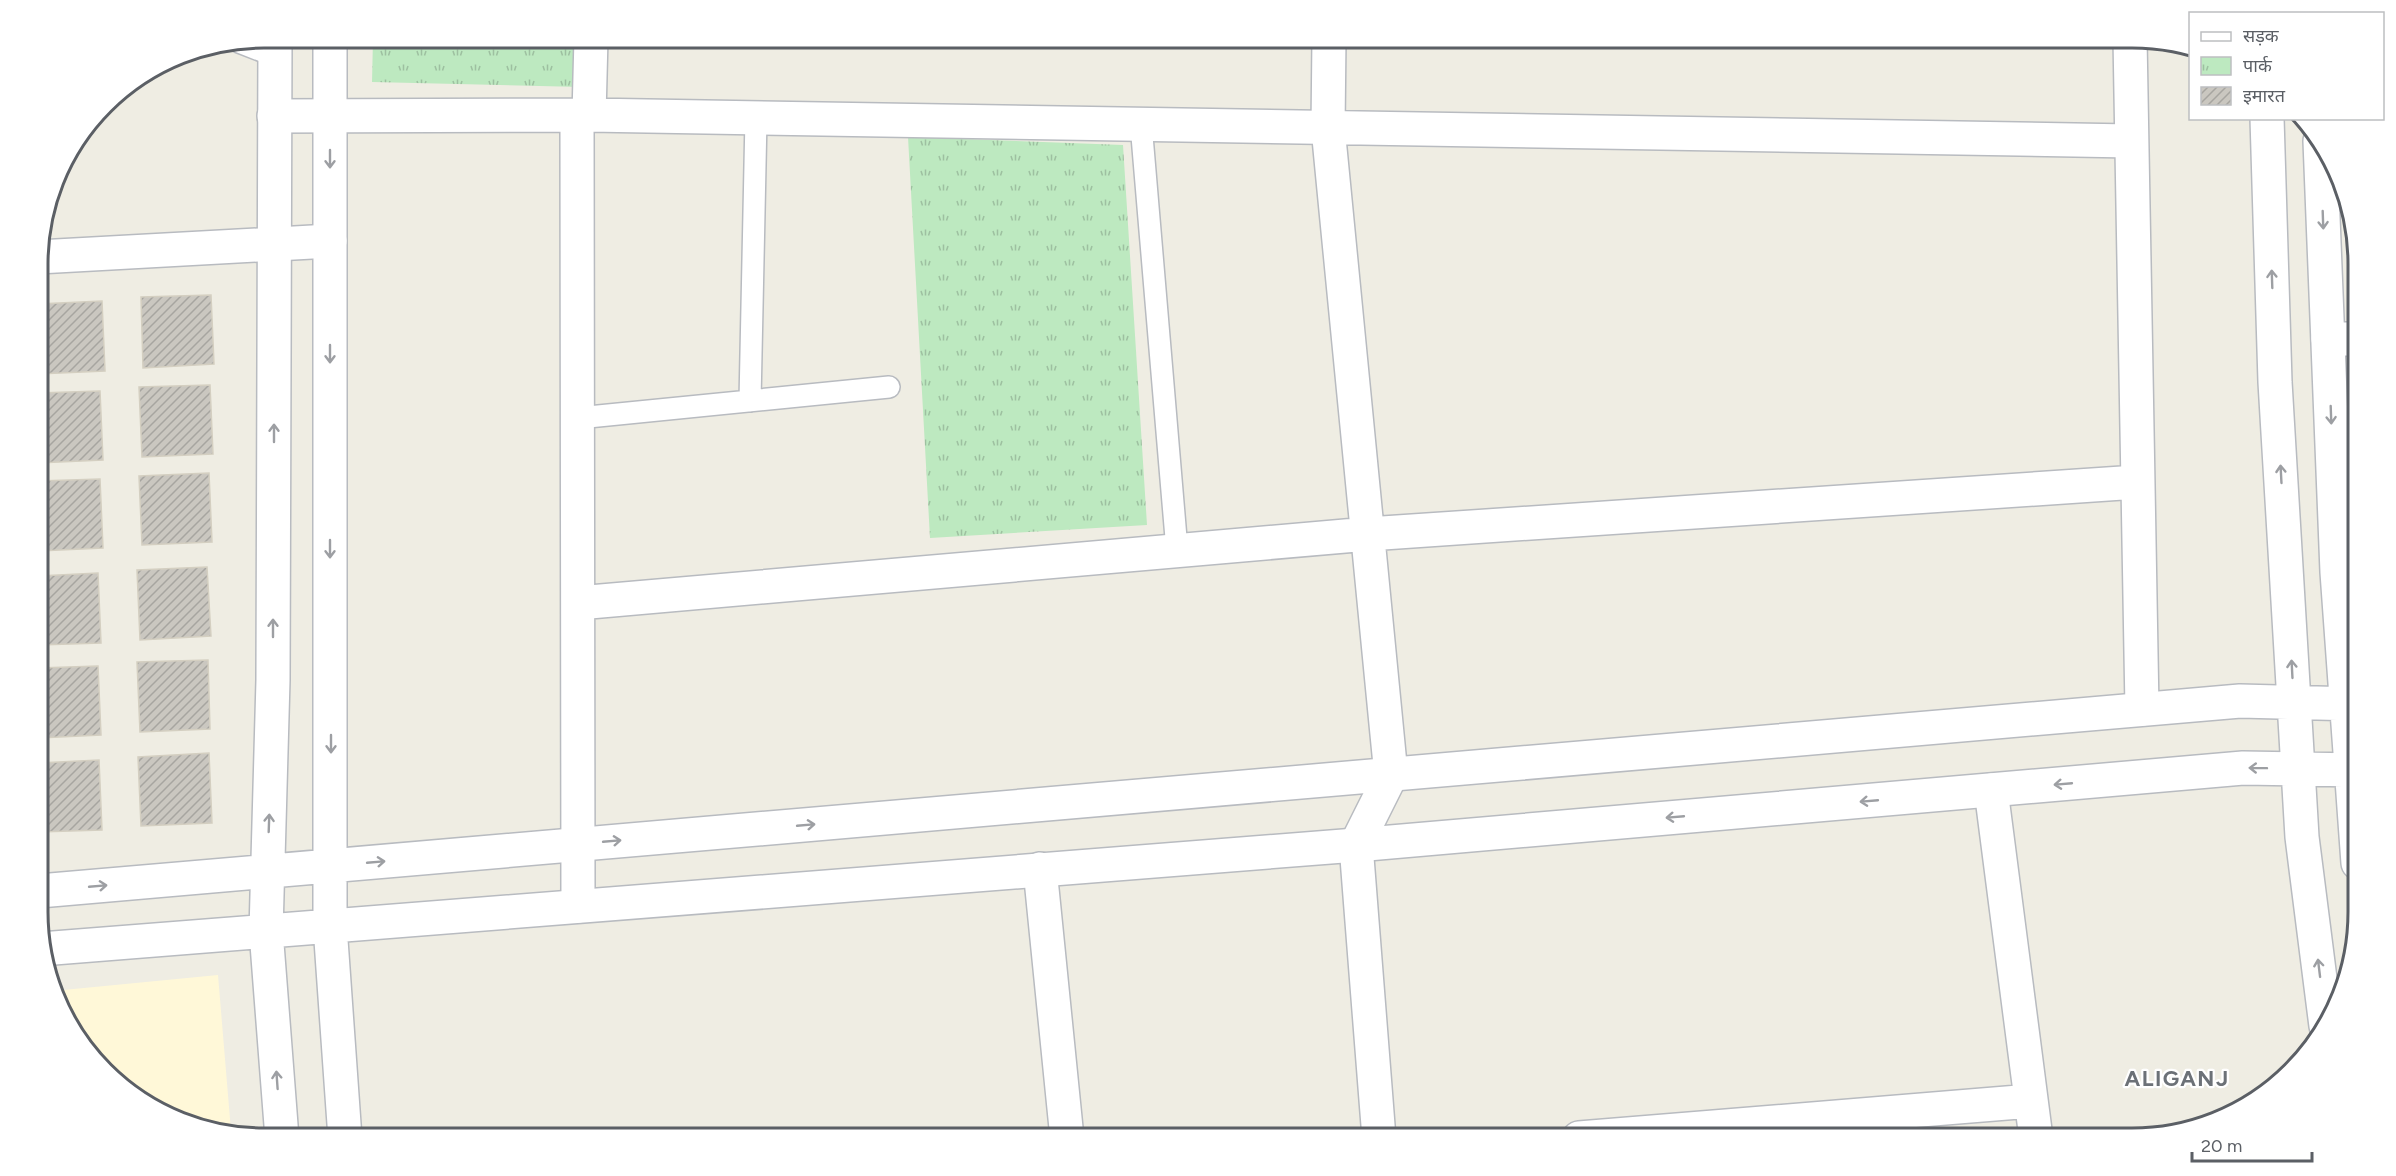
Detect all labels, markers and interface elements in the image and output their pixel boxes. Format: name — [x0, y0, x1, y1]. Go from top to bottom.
legend — [2189, 12, 2384, 120]
text: सड़क — [2243, 25, 2280, 47]
text: पार्क — [2243, 55, 2273, 77]
text: इमारत — [2243, 85, 2286, 107]
one-way arrow — [324, 148, 336, 168]
one-way arrow — [2318, 210, 2329, 230]
one-way arrow — [2266, 270, 2278, 290]
one-way arrow — [324, 343, 336, 363]
one-way arrow — [2326, 405, 2337, 425]
one-way arrow — [268, 423, 280, 443]
one-way arrow — [2275, 465, 2286, 485]
one-way arrow — [325, 538, 336, 558]
one-way arrow — [267, 618, 279, 638]
one-way arrow — [2286, 659, 2297, 679]
one-way arrow — [325, 733, 337, 753]
one-way arrow — [2248, 762, 2268, 774]
one-way arrow — [2054, 779, 2074, 790]
one-way arrow — [1860, 796, 1879, 807]
one-way arrow — [1665, 812, 1685, 823]
one-way arrow — [263, 813, 275, 833]
one-way arrow — [796, 819, 816, 830]
one-way arrow — [601, 835, 621, 846]
one-way arrow — [365, 856, 385, 867]
one-way arrow — [87, 880, 107, 891]
one-way arrow — [2313, 958, 2324, 978]
district label: ALIGANJ — [2124, 1065, 2230, 1092]
one-way arrow — [272, 1071, 283, 1091]
scale bar — [2192, 1125, 2312, 1163]
text: 20 m — [2201, 1135, 2242, 1157]

